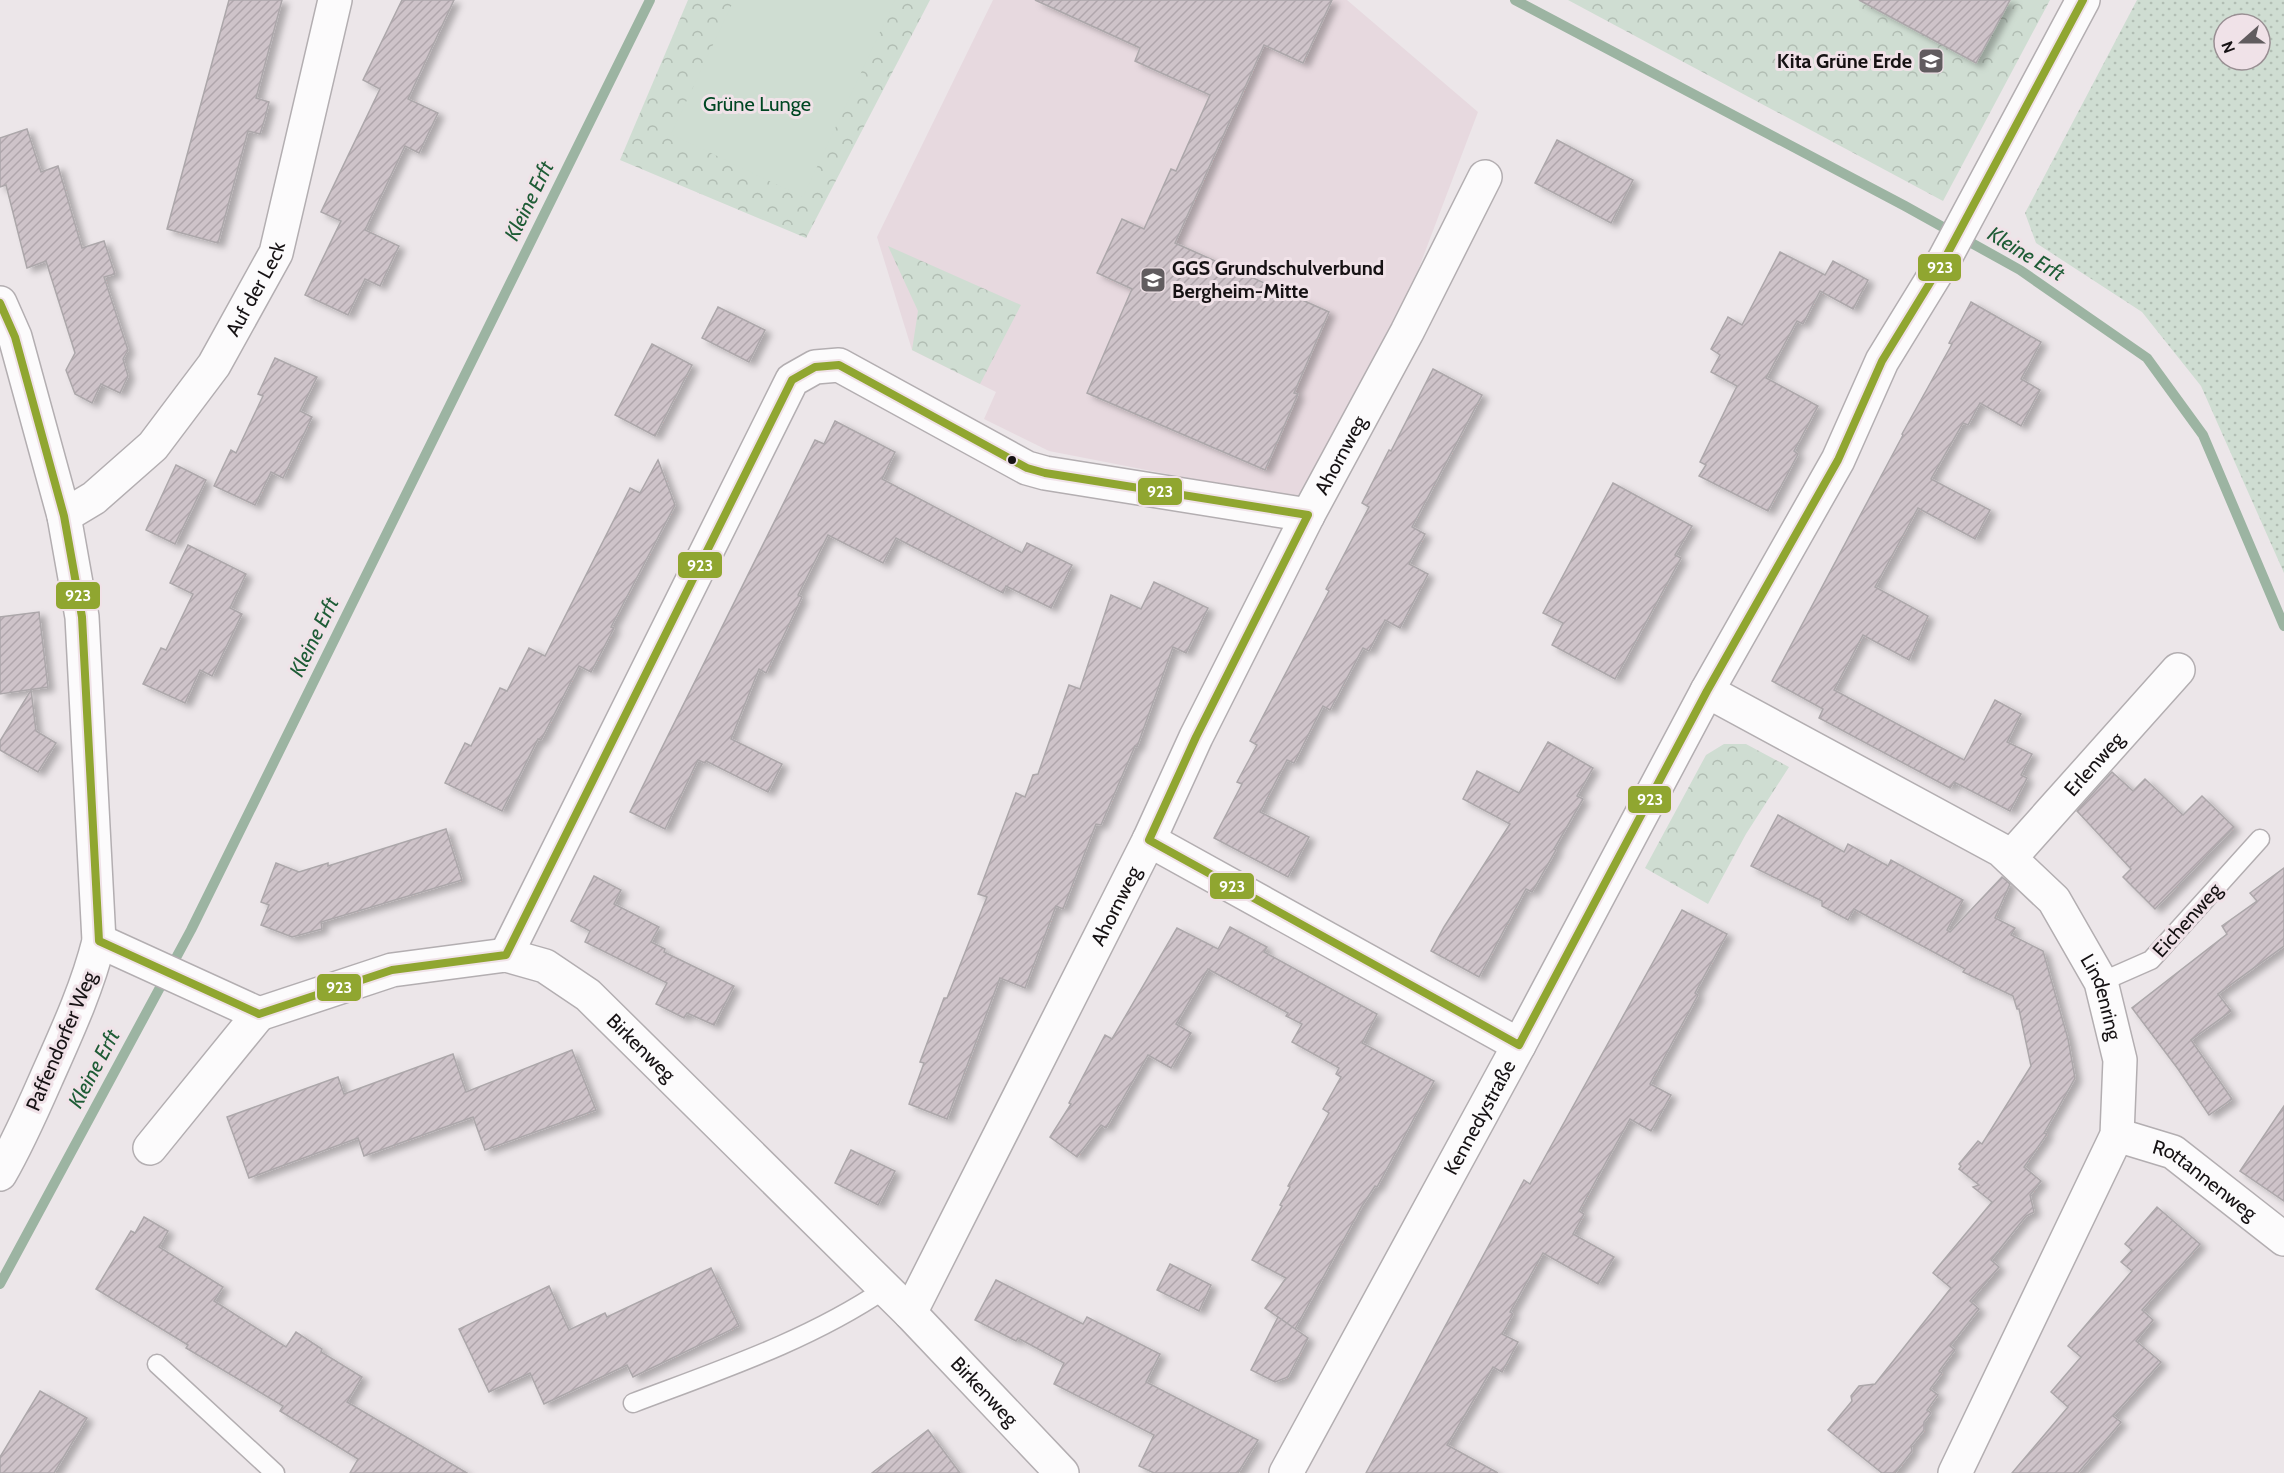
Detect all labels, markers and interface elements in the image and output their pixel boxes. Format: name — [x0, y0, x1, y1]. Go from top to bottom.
north arrow — [2212, 12, 2272, 72]
text: N — [2218, 39, 2239, 56]
school or university icon: Kita Grüne Erde — [1916, 46, 1946, 76]
place label: Kita Grüne Erde — [1777, 49, 1912, 73]
park label: Grüne Lunge — [703, 92, 811, 116]
water label: Kleine Erft — [499, 157, 559, 244]
water label: Kleine Erft — [1983, 221, 2070, 287]
street label: Auf der Leck — [220, 240, 290, 340]
line badge: 923 — [1917, 253, 1962, 282]
place label: GGS Grundschulverbund Bergheim-Mitte — [1172, 256, 1384, 303]
text: 923 — [1927, 258, 1953, 277]
school or university icon: GGS Grundschulverbund Bergheim-Mitte — [1138, 265, 1168, 295]
street label: Ahornweg — [1309, 411, 1372, 499]
unlabelled marker — [1006, 454, 1018, 466]
line badge: 923 — [1137, 477, 1183, 506]
text: 923 — [1147, 482, 1173, 501]
line badge: 923 — [677, 551, 723, 579]
text: 923 — [687, 556, 713, 575]
line badge: 923 — [55, 581, 101, 610]
text: 923 — [65, 586, 91, 605]
water label: Kleine Erft — [284, 593, 344, 680]
street label: Erlenweg — [2059, 726, 2130, 801]
line badge: 923 — [1627, 785, 1672, 814]
text: 923 — [1637, 790, 1663, 809]
street label: Ahornweg — [1086, 861, 1146, 950]
line badge: 923 — [1209, 872, 1255, 900]
text: 923 — [1219, 877, 1245, 896]
street label: Eichenweg — [2147, 877, 2227, 962]
street label: Lindenring — [2075, 950, 2127, 1043]
street label: Paffendorfer Weg — [21, 967, 102, 1114]
line badge: 923 — [316, 973, 362, 1002]
text: 923 — [326, 978, 352, 997]
street label: Birkenweg — [602, 1008, 681, 1087]
water label: Kleine Erft — [63, 1025, 125, 1112]
street label: Kennedystraße — [1439, 1056, 1521, 1179]
street label: Rottannenweg — [2150, 1135, 2263, 1226]
street label: Birkenweg — [946, 1352, 1024, 1432]

